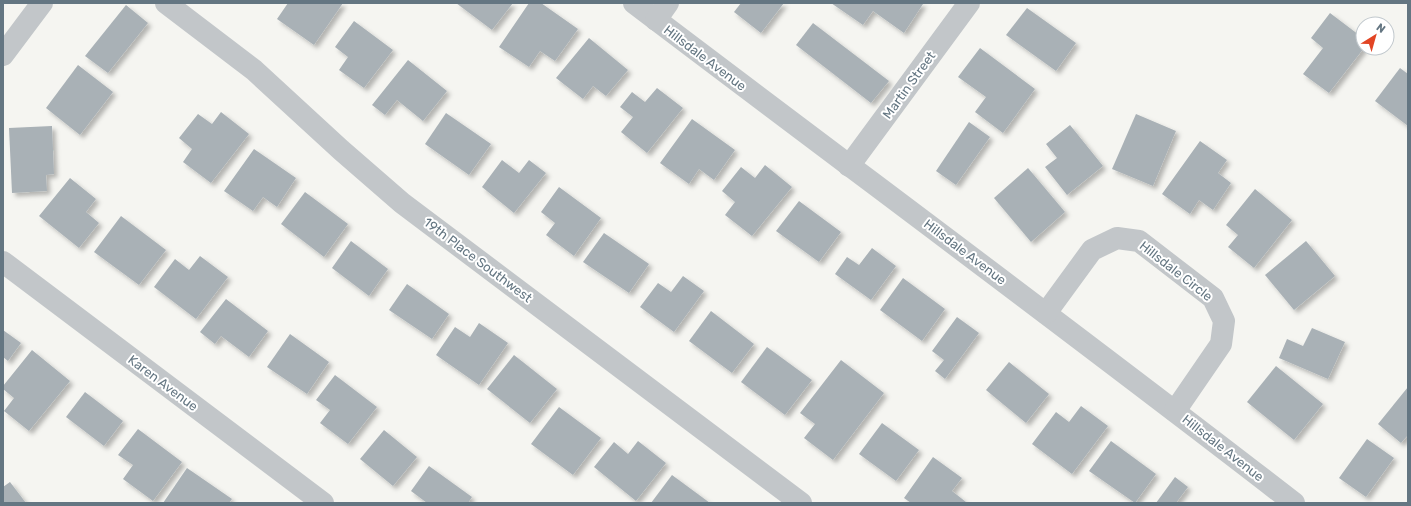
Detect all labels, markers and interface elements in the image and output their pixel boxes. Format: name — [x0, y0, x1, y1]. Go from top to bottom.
north arrow — [1355, 16, 1395, 56]
text: N — [1374, 21, 1388, 36]
street label: Hillsdale Avenue — [661, 22, 749, 94]
street label: Martin Street — [880, 49, 938, 121]
street label: 19th Place Southwest — [421, 215, 535, 305]
street label: Hillsdale Avenue — [921, 216, 1009, 288]
street label: Hillsdale Circle — [1137, 238, 1215, 304]
street label: Karen Avenue — [125, 352, 201, 414]
street label: Hillsdale Avenue — [1179, 412, 1267, 484]

